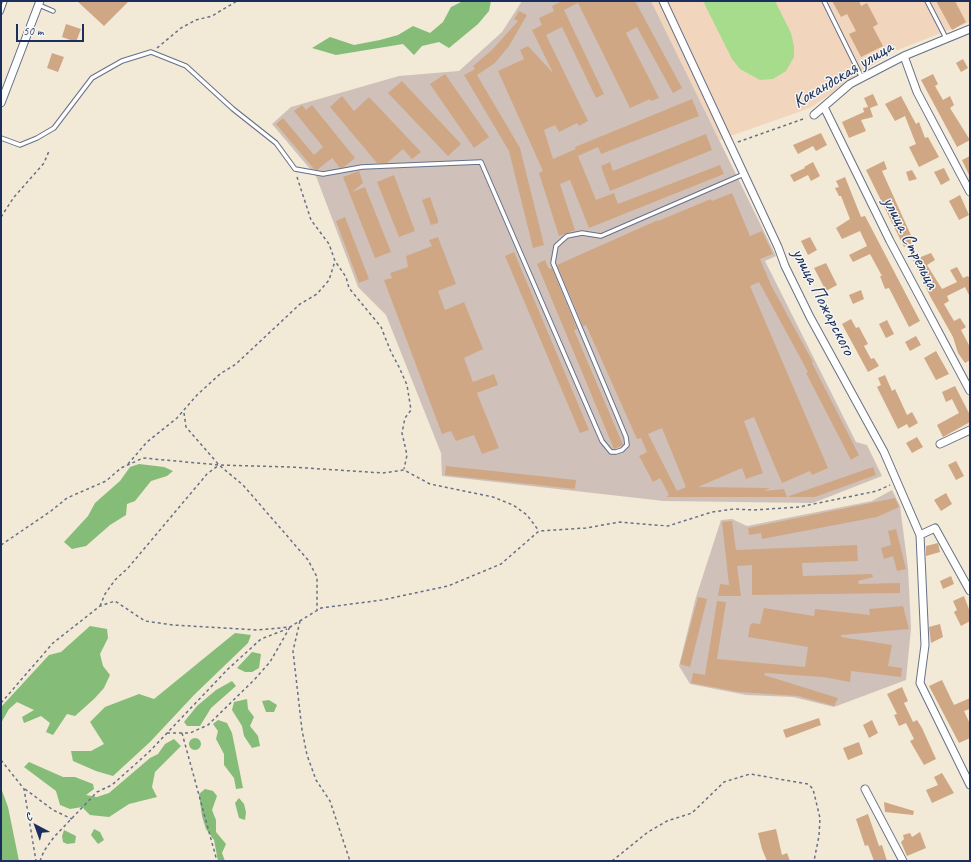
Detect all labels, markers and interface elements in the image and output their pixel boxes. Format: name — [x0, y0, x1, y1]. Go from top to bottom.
scale bar — [18, 16, 86, 42]
text: 50 m — [23, 23, 43, 39]
street label: Кокандская улица — [789, 36, 897, 114]
street label: улица Стрельца — [877, 193, 943, 293]
street label: улица Пожарского — [786, 245, 860, 359]
north arrow — [16, 806, 56, 846]
text: С — [21, 810, 35, 824]

